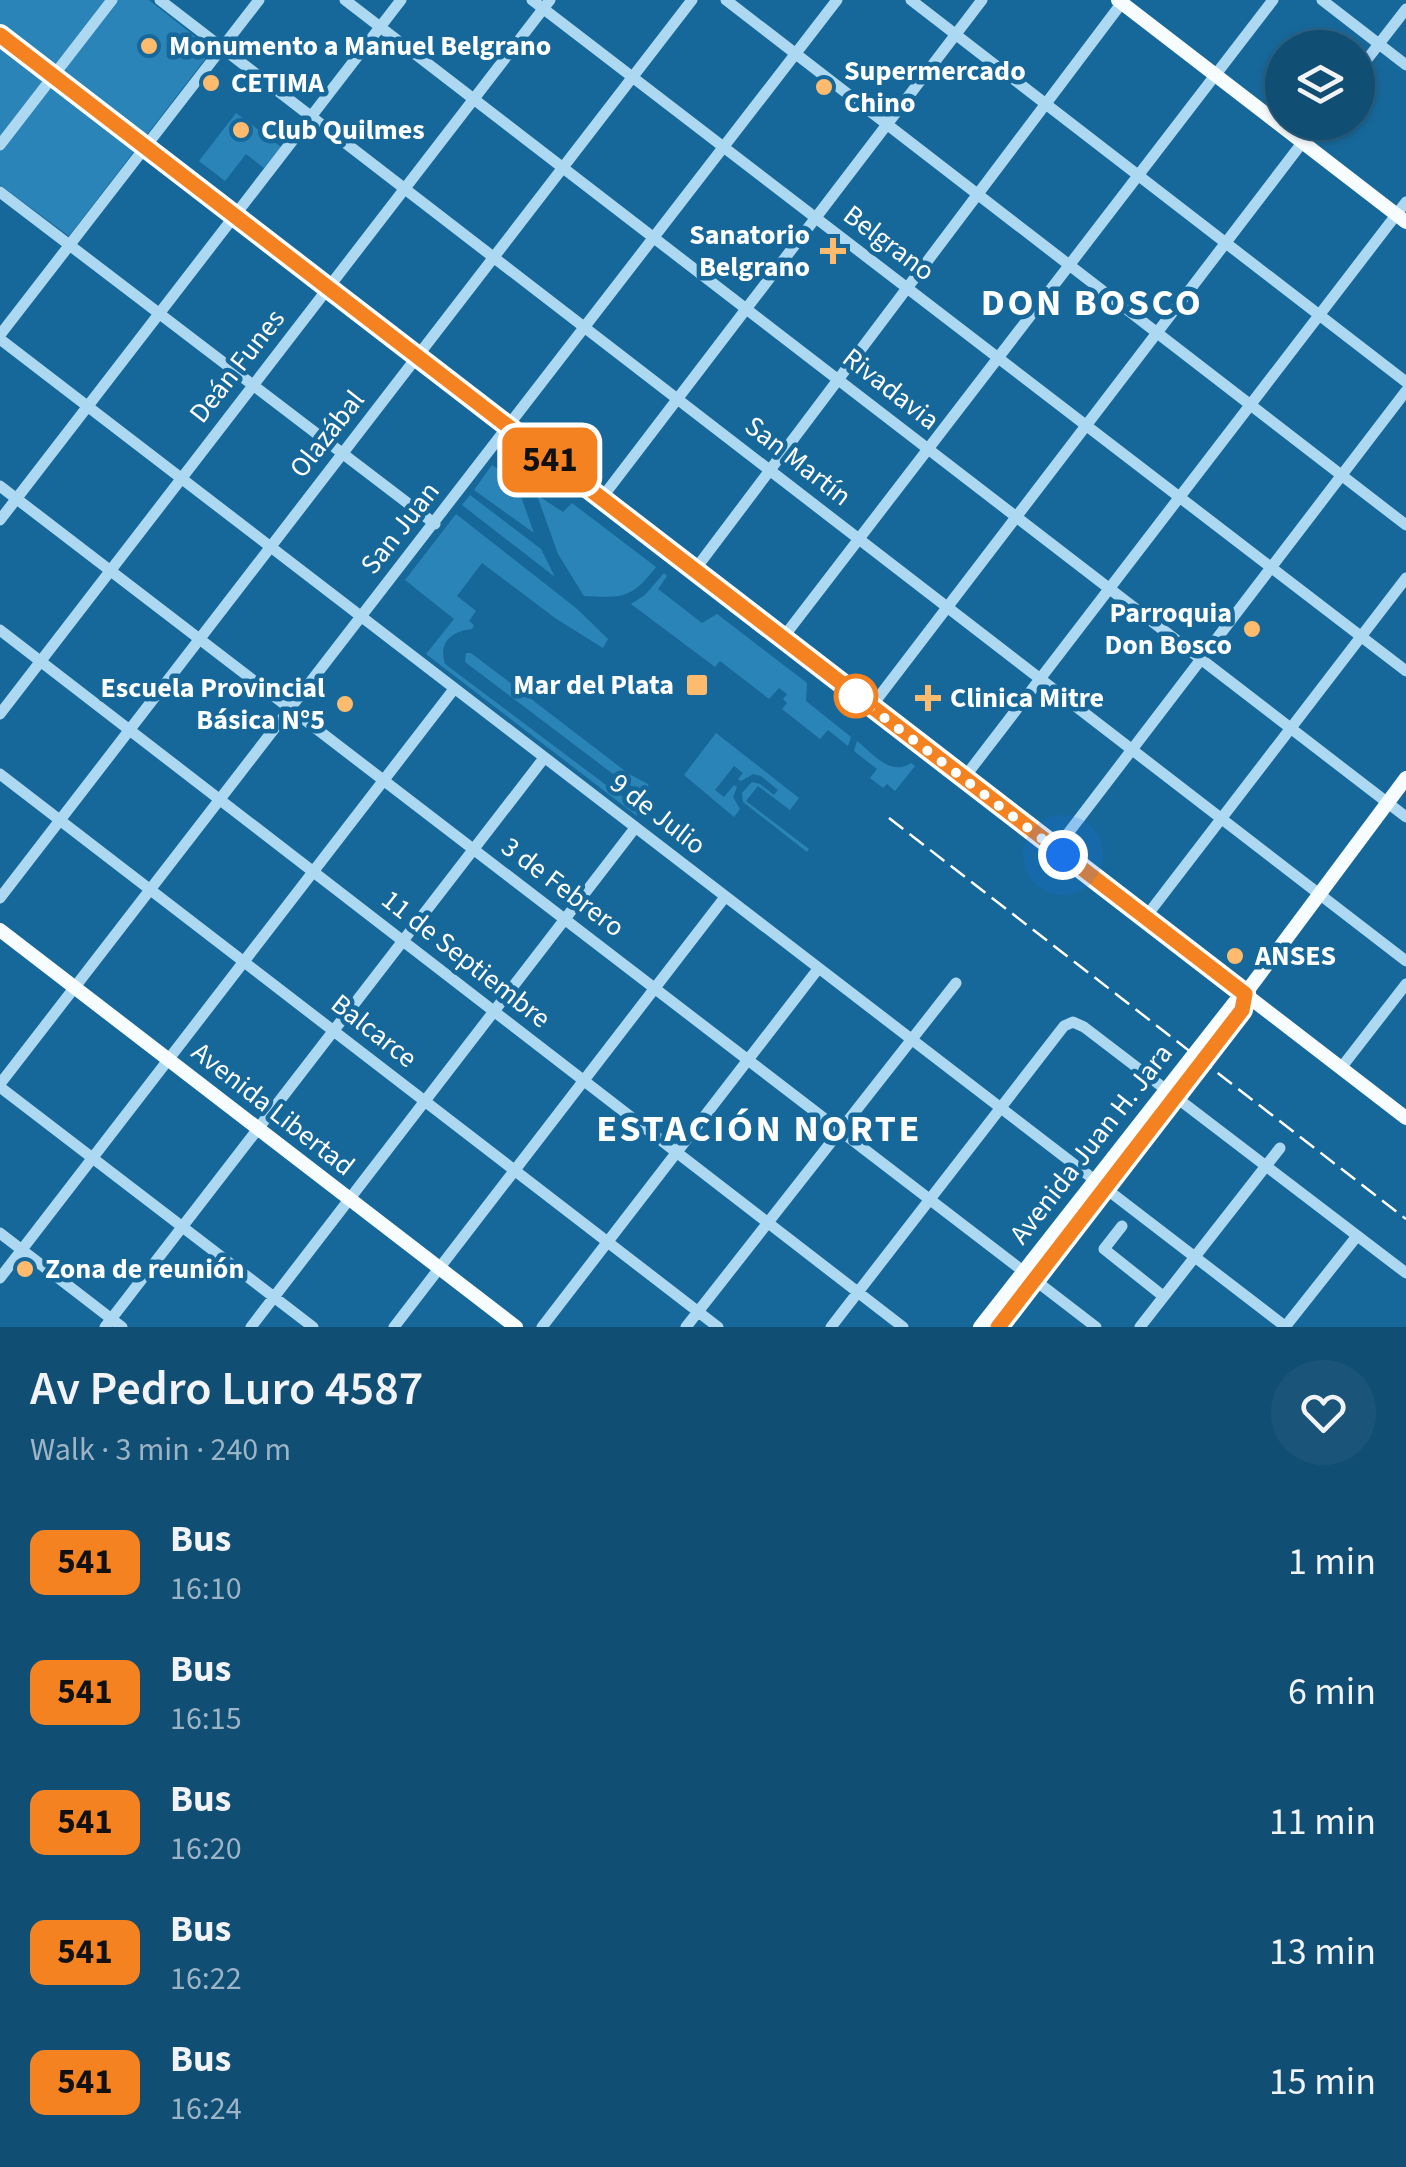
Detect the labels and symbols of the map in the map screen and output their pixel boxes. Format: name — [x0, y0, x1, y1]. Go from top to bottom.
place label: Monumento a Manuel Belgrano — [169, 26, 551, 66]
marker: Monumento a Manuel Belgrano — [138, 35, 160, 57]
place label: Supermercado Chino — [844, 51, 1026, 123]
place label: CETIMA — [231, 63, 325, 103]
marker: CETIMA — [200, 72, 222, 94]
marker: Supermercado Chino — [813, 76, 835, 98]
place label: Club Quilmes — [261, 110, 425, 150]
marker: Club Quilmes — [230, 119, 252, 141]
street label: Belgrano — [835, 195, 943, 291]
place label: Sanatorio Belgrano — [689, 215, 810, 287]
marker: Sanatorio Belgrano — [820, 238, 846, 264]
district label: DON BOSCO — [981, 276, 1203, 330]
street label: Deán Funes — [180, 300, 294, 432]
street label: Rivadavia — [834, 338, 948, 440]
street label: Olazábal — [280, 382, 374, 486]
street label: San Martín — [736, 407, 860, 515]
line badge: 541 — [492, 428, 608, 492]
street label: San Juan — [351, 473, 449, 583]
place label: Parroquia Don Bosco — [1104, 593, 1232, 665]
marker: Parroquia Don Bosco — [1241, 618, 1263, 640]
place label: Mar del Plata — [513, 665, 674, 705]
place label: Escuela Provincial Básica N°5 — [101, 668, 325, 740]
marker: Mar del Plata — [684, 672, 710, 698]
unlabelled marker — [835, 675, 877, 717]
place label: Clinica Mitre — [950, 678, 1104, 718]
marker: Clinica Mitre — [915, 685, 941, 711]
marker: Escuela Provincial Básica N°5 — [334, 693, 356, 715]
street label: 9 de Julio — [601, 764, 715, 864]
street label: 3 de Febrero — [493, 827, 633, 947]
your location — [1038, 830, 1088, 880]
street label: 11 de Septiembre — [373, 880, 559, 1038]
place label: ANSES — [1254, 936, 1336, 976]
marker: ANSES — [1224, 945, 1246, 967]
street label: Balcarce — [322, 985, 426, 1077]
street label: Avenida Libertad — [183, 1032, 363, 1186]
street label: Avenida Juan H. Jara — [1000, 1035, 1182, 1253]
district label: ESTACIÓN NORTE — [596, 1102, 922, 1156]
place label: Zona de reunión — [45, 1249, 244, 1289]
marker: Zona de reunión — [14, 1258, 36, 1280]

